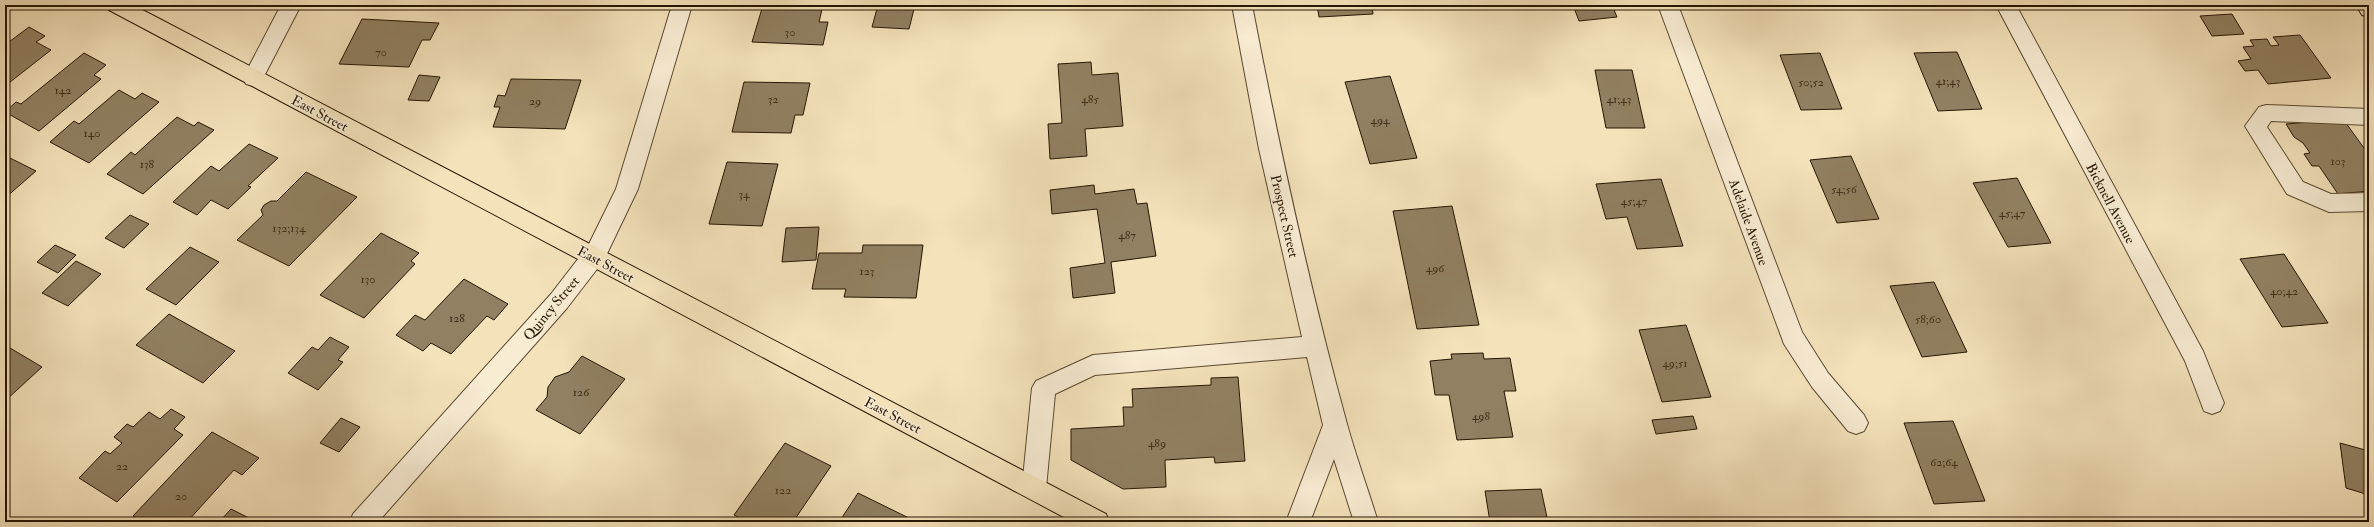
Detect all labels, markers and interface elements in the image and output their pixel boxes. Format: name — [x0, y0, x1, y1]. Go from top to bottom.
house number: 30 — [785, 25, 795, 40]
house number: 70 — [375, 45, 387, 60]
house number: 41;43 — [1936, 74, 1960, 89]
house number: 50;52 — [1798, 75, 1824, 90]
house number: 142 — [55, 83, 71, 98]
street label: East Street — [288, 91, 351, 136]
house number: 32 — [768, 92, 778, 107]
house number: 485 — [1081, 92, 1099, 107]
house number: 41;43 — [1607, 92, 1631, 107]
house number: 29 — [529, 94, 541, 109]
house number: 494 — [1370, 113, 1390, 128]
house number: 140 — [84, 126, 100, 141]
house number: 103 — [2331, 154, 2345, 169]
house number: 138 — [140, 157, 155, 172]
street label: Bicknell Avenue — [2082, 160, 2139, 247]
street label: Prospect Street — [1266, 173, 1302, 260]
street label: Adelaide Avenue — [1725, 176, 1772, 268]
house number: 54;56 — [1831, 182, 1858, 197]
house number: 34 — [738, 187, 750, 202]
house number: 45;47 — [1621, 194, 1648, 209]
house number: 45;47 — [1999, 206, 2026, 221]
house number: 132;134 — [272, 221, 306, 236]
house number: 487 — [1118, 228, 1136, 243]
street label: East Street — [574, 242, 637, 287]
house number: 496 — [1426, 261, 1445, 276]
house number: 123 — [860, 264, 874, 279]
house number: 130 — [360, 272, 376, 287]
street label: Quincy Street — [520, 272, 584, 344]
house number: 40;42 — [2270, 284, 2298, 299]
house number: 128 — [449, 311, 465, 326]
house number: 58;60 — [1915, 312, 1941, 327]
house number: 49;51 — [1662, 356, 1688, 371]
house number: 126 — [573, 385, 590, 400]
street label: East Street — [861, 393, 924, 438]
house number: 498 — [1472, 409, 1490, 424]
house number: 489 — [1148, 436, 1166, 451]
house number: 62;64 — [1930, 455, 1958, 470]
house number: 22 — [116, 459, 128, 474]
house number: 122 — [775, 483, 791, 498]
house number: 20 — [175, 489, 187, 504]

